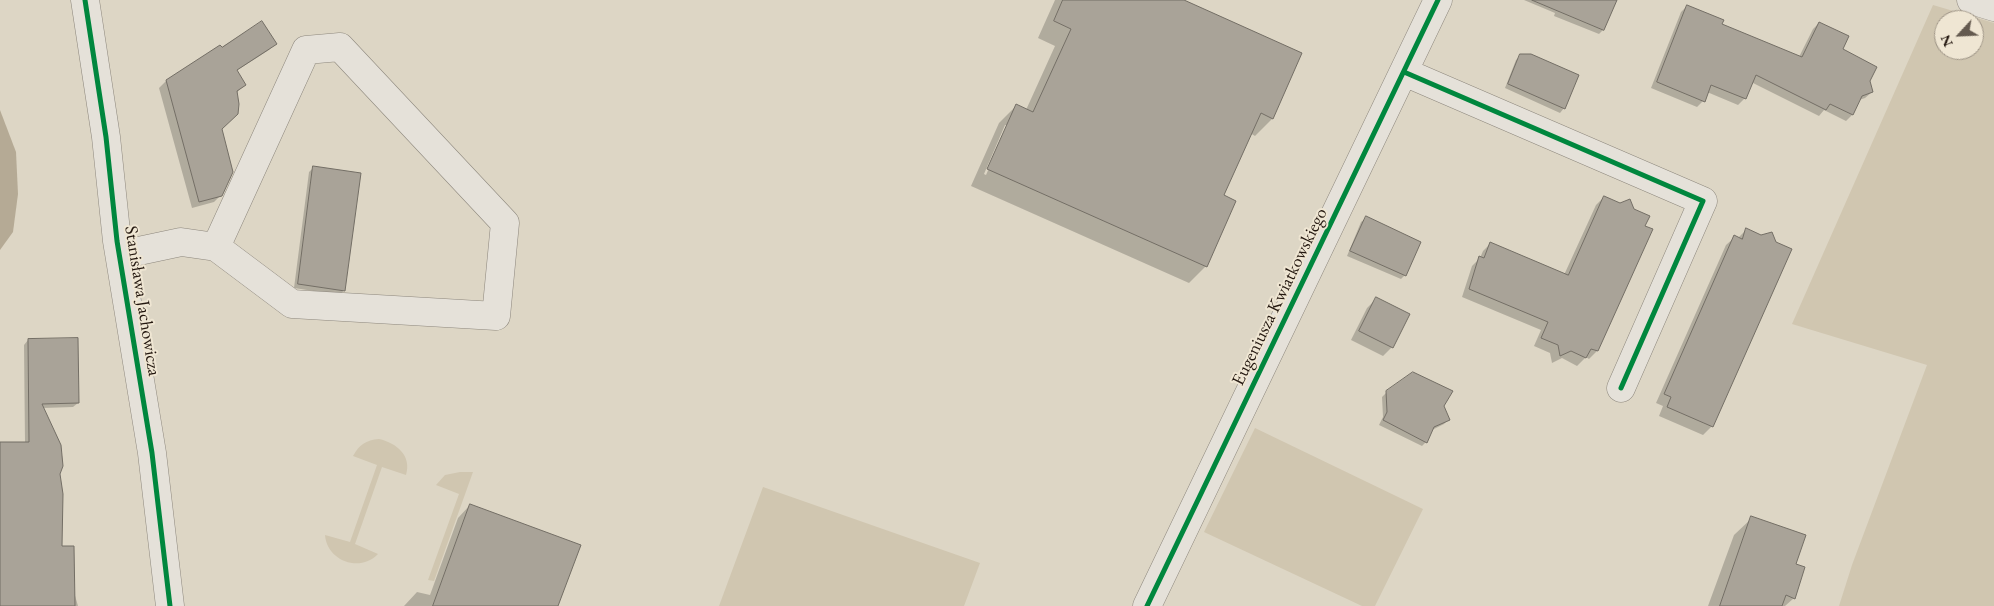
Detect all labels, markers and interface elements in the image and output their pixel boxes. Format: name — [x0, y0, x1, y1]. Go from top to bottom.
north arrow — [1934, 10, 1984, 60]
text: N — [1936, 32, 1957, 50]
street label: Eugeniusza Kwiatkowskiego — [1228, 205, 1332, 389]
street label: Stanisława Jachowicza — [119, 224, 165, 378]

